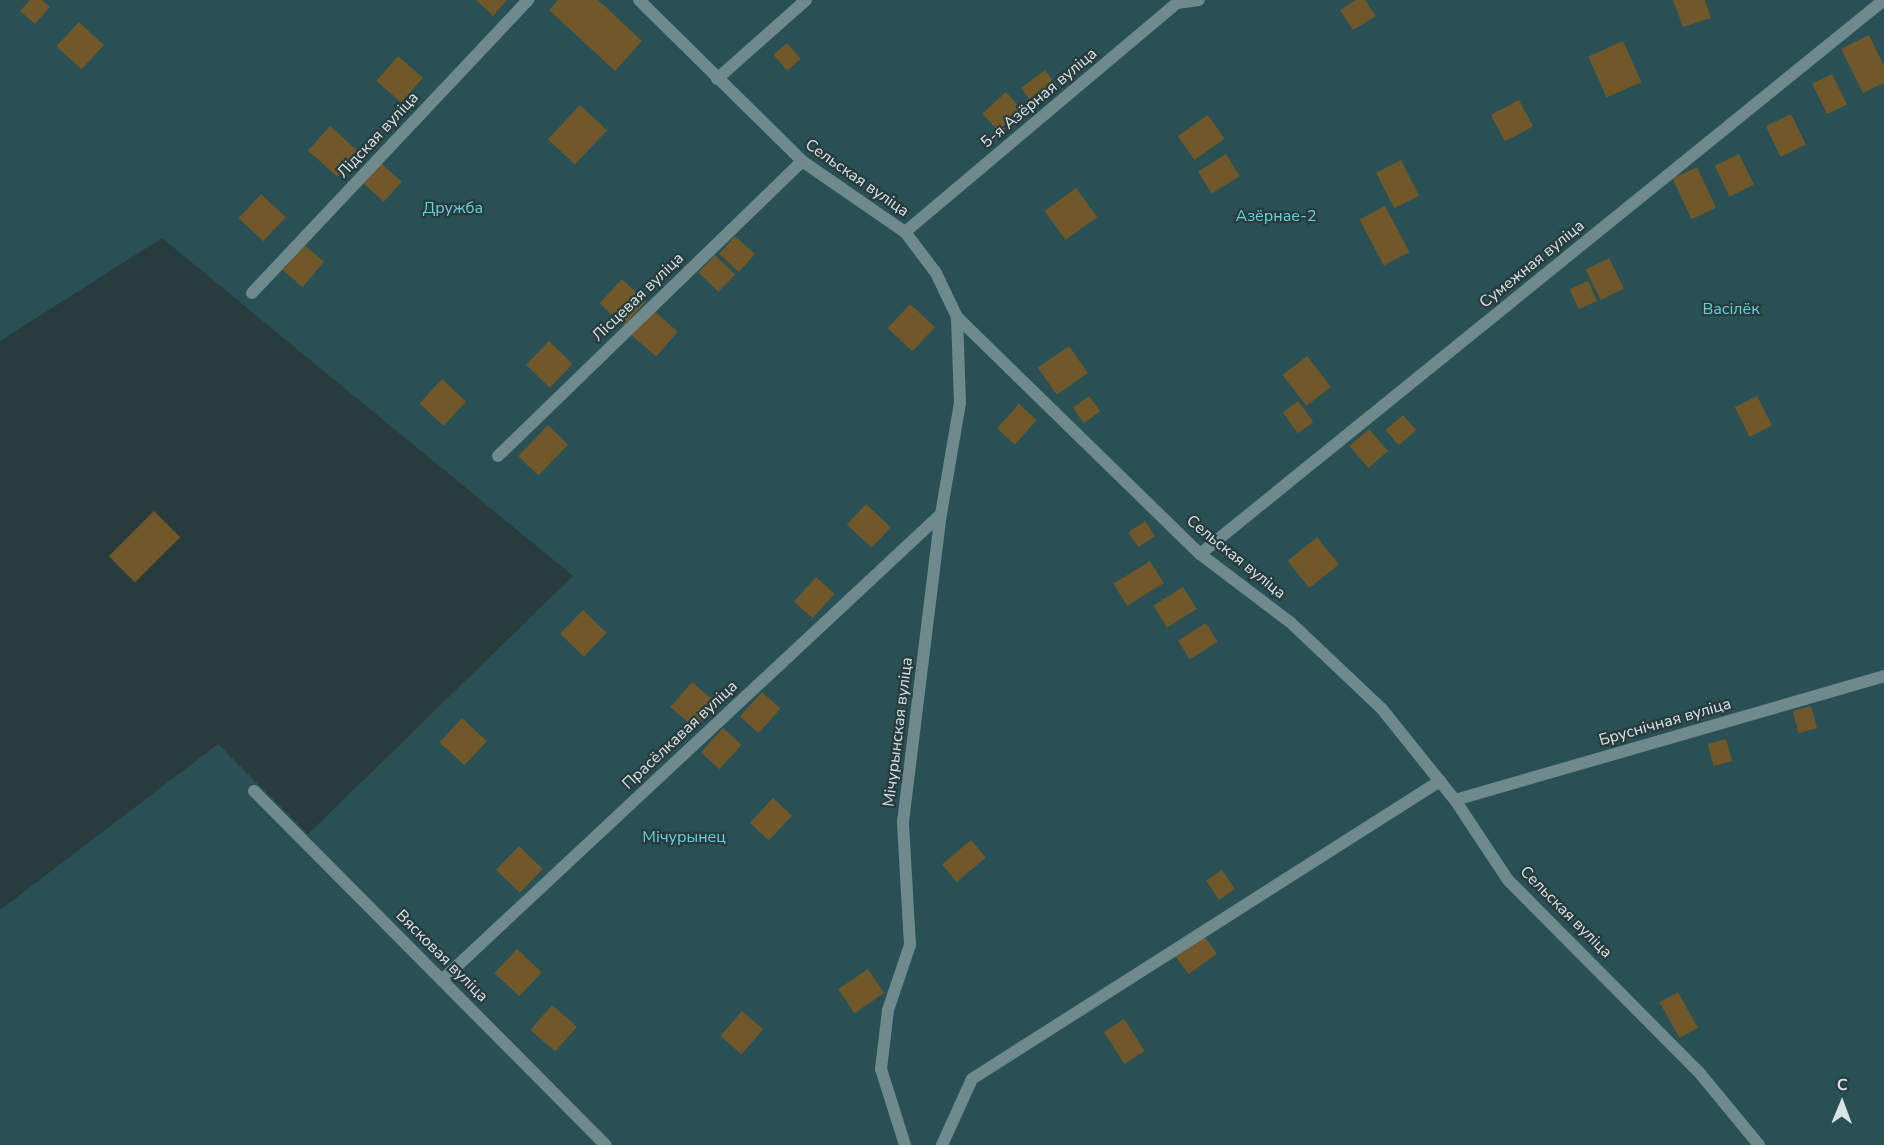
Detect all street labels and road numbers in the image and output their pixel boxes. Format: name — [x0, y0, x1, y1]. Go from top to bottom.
street label: 5-я Азёрная вуліца — [977, 44, 1101, 152]
street label: Лідская вуліца — [333, 88, 423, 182]
street label: Сельская вуліца — [801, 135, 913, 221]
street label: Сумежная вуліца — [1476, 216, 1588, 312]
street label: Лісцевая вуліца — [588, 249, 688, 345]
street label: Сельская вуліца — [1182, 511, 1290, 603]
street label: Мічурынская вуліца — [879, 656, 917, 808]
street label: Прасёлкавая вуліца — [618, 677, 742, 793]
street label: Бруснічная вуліца — [1597, 694, 1733, 750]
street label: Сельская вуліца — [1516, 862, 1616, 962]
street label: Вясковая вуліца — [392, 906, 492, 1006]

